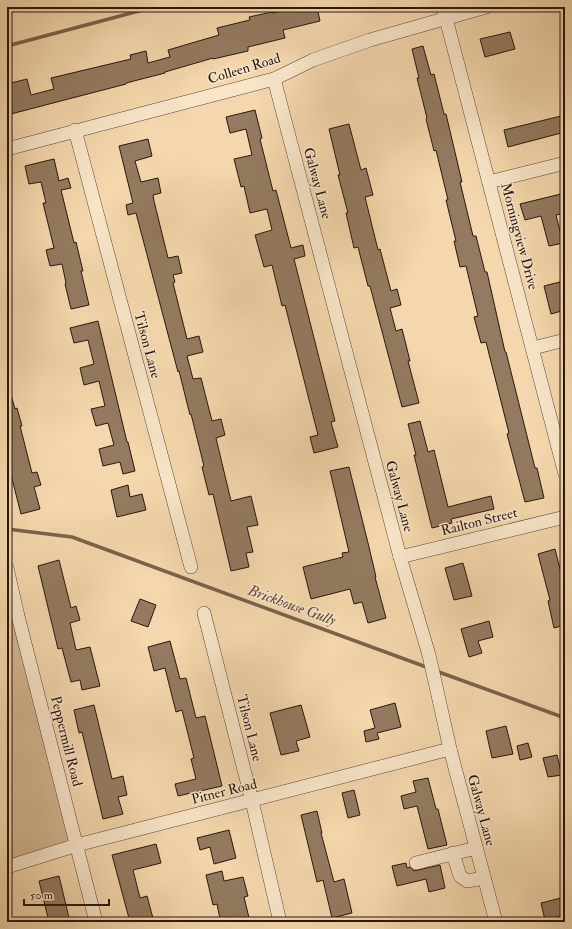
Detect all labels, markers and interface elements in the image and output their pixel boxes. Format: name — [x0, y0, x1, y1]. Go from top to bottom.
street label: Colleen Road — [206, 49, 283, 88]
street label: Galway Lane — [299, 146, 335, 221]
street label: Morningview Drive — [497, 181, 542, 291]
street label: Tilson Lane — [130, 310, 165, 380]
street label: Galway Lane — [381, 459, 417, 534]
street label: Railton Street — [439, 504, 520, 539]
water label: Brickhouse Gully — [244, 580, 339, 630]
street label: Tilson Lane — [233, 693, 266, 763]
street label: Peppermill Road — [46, 694, 86, 789]
street label: Galway Lane — [463, 773, 499, 848]
street label: Pitner Road — [190, 775, 259, 808]
scale bar — [24, 881, 109, 907]
text: 50 m — [30, 888, 54, 903]

